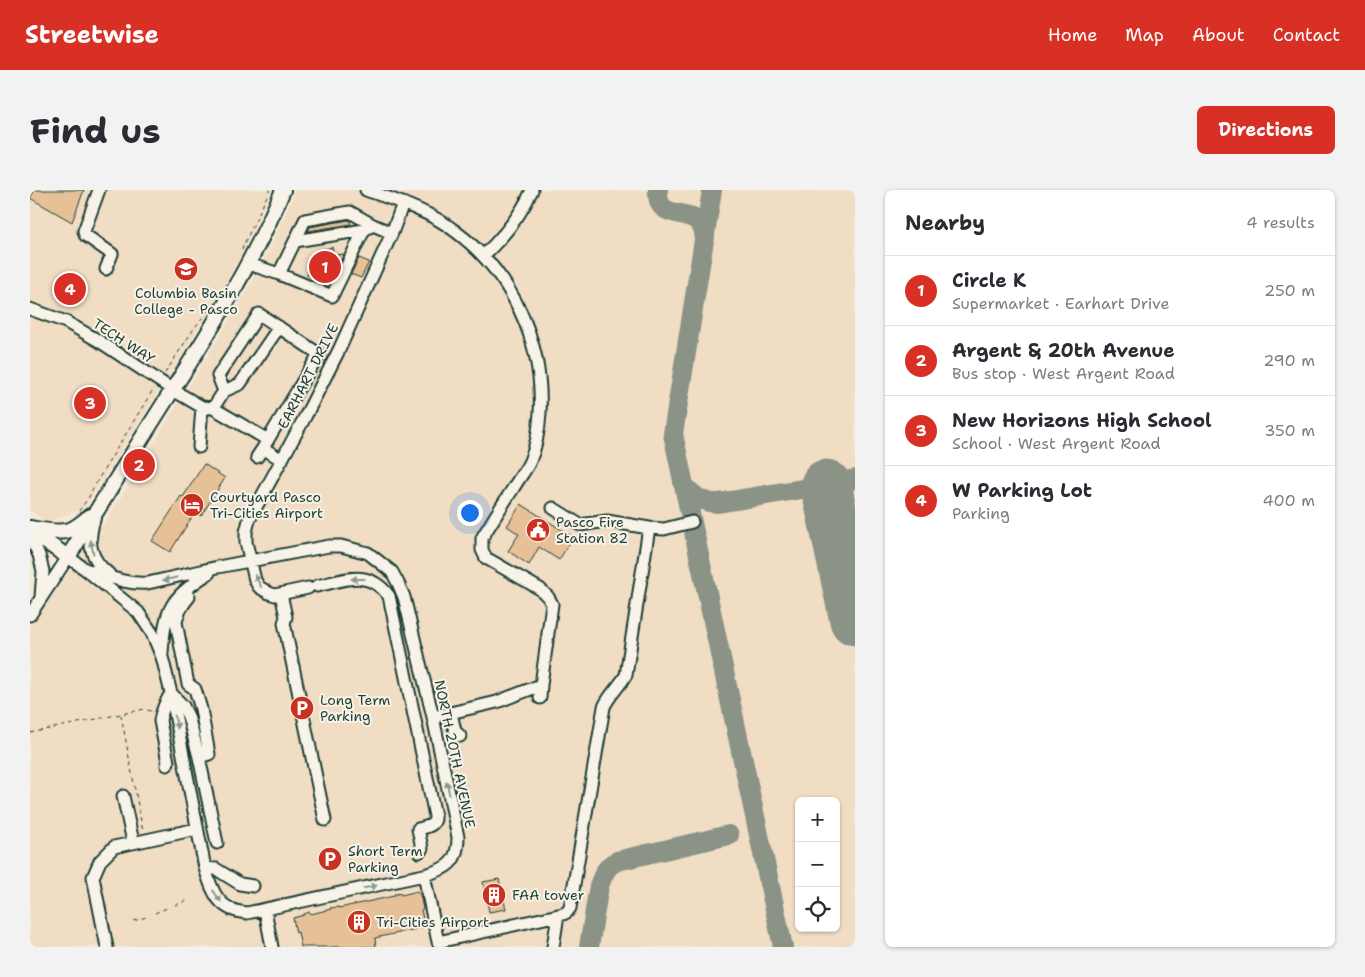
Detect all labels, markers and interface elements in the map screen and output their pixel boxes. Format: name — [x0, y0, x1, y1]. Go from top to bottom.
text: Streetwise — [25, 19, 159, 51]
text: Home — [1048, 23, 1097, 47]
text: Map — [1125, 23, 1164, 47]
text: About — [1192, 23, 1245, 47]
text: Contact — [1273, 23, 1340, 47]
button: Directions — [1197, 106, 1335, 154]
text: Find us — [30, 107, 161, 154]
text: Nearby — [905, 209, 985, 237]
text: 4 results — [1246, 212, 1315, 233]
pin: 1 — [309, 248, 341, 286]
school or university icon: Columbia Basin College - Pasco — [173, 256, 199, 282]
text: Circle K — [952, 268, 1026, 293]
pin: 4 — [54, 270, 86, 308]
text: 1 — [917, 280, 925, 301]
text: 250 m — [1264, 280, 1315, 301]
place label: Columbia Basin College - Pasco — [134, 284, 238, 318]
text: Supermarket · Earhart Drive — [952, 293, 1169, 314]
street label: TECH WAY — [89, 314, 159, 368]
street label: EARHART DRIVE — [274, 320, 342, 432]
text: Argent & 20th Avenue — [952, 338, 1175, 363]
text: 2 — [915, 350, 927, 371]
text: 290 m — [1263, 350, 1315, 371]
text: Bus stop · West Argent Road — [952, 363, 1175, 384]
pin: 3 — [74, 384, 106, 422]
text: New Horizons High School — [952, 408, 1212, 433]
text: 3 — [915, 420, 927, 441]
text: 350 m — [1264, 420, 1315, 441]
text: School · West Argent Road — [952, 433, 1161, 454]
pin: 2 — [123, 446, 155, 484]
text: W Parking Lot — [952, 478, 1092, 503]
place label: Courtyard Pasco Tri-Cities Airport — [210, 488, 323, 522]
text: 4 — [915, 490, 927, 511]
text: 400 m — [1262, 490, 1315, 511]
hotel icon: Courtyard Pasco Tri-Cities Airport — [179, 492, 205, 518]
your location — [457, 500, 483, 526]
text: Parking — [952, 503, 1010, 524]
place label: Pasco Fire Station 82 — [556, 513, 628, 547]
public building icon: Pasco Fire Station 82 — [525, 517, 551, 543]
one-way arrow — [88, 540, 96, 555]
one-way arrow — [254, 574, 262, 589]
one-way arrow — [162, 575, 178, 583]
one-way arrow — [349, 575, 365, 583]
street label: NORTH 20TH AVENUE — [430, 678, 480, 830]
place label: Long Term Parking — [320, 691, 390, 725]
parking icon: Long Term Parking — [289, 695, 315, 721]
one-way arrow — [173, 714, 181, 730]
one-way arrow — [444, 780, 452, 795]
map controls — [795, 797, 840, 932]
button: + — [795, 797, 840, 842]
place label: Short Term Parking — [348, 842, 422, 876]
button: − — [795, 842, 840, 887]
parking icon: Short Term Parking — [317, 846, 343, 872]
one-way arrow — [363, 882, 379, 890]
building icon: FAA tower — [481, 882, 507, 908]
place label: FAA tower — [512, 886, 585, 904]
button: locate — [795, 887, 840, 932]
one-way arrow — [212, 889, 222, 903]
building icon: Tri-Cities Airport — [346, 909, 372, 935]
place label: Tri-Cities Airport — [376, 913, 489, 931]

